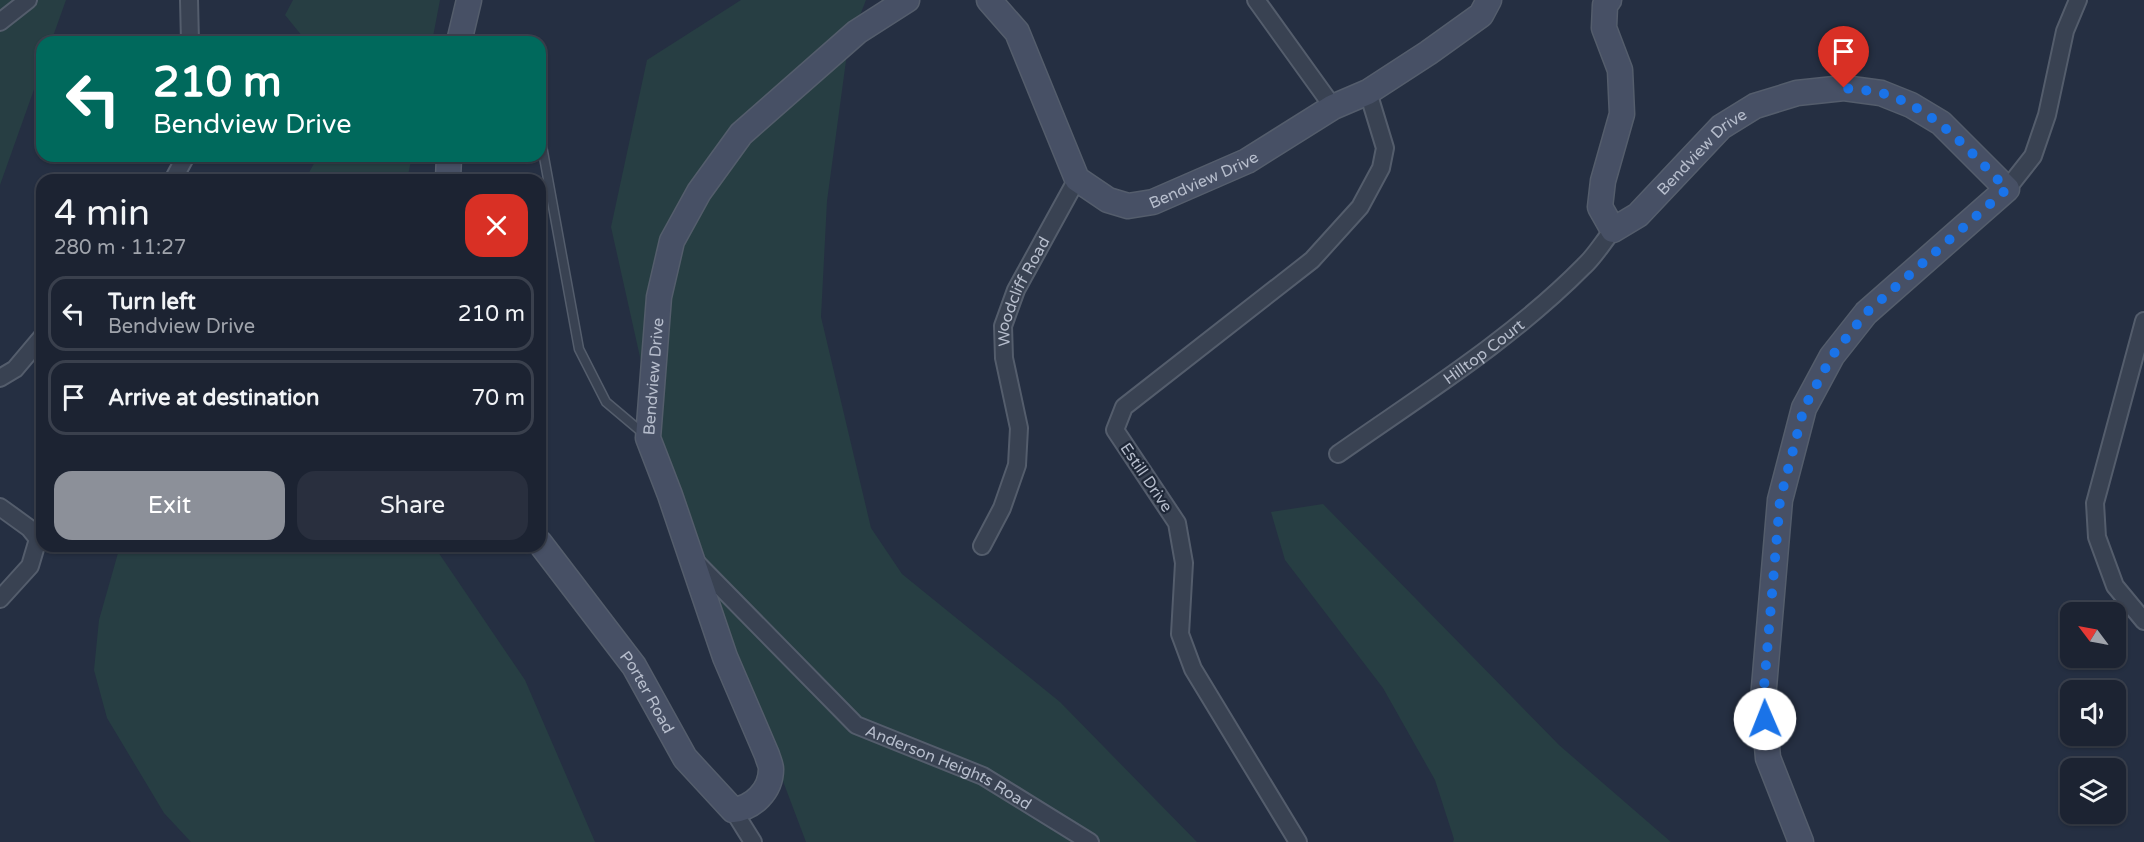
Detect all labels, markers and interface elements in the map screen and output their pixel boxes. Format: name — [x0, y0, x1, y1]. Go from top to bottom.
pin — [1818, 26, 1869, 88]
icon: arrive — [1827, 35, 1860, 68]
text: 210 m — [153, 57, 282, 108]
icon: left — [54, 60, 132, 138]
street label: Bendview Drive — [1653, 105, 1751, 200]
text: Bendview Drive — [153, 108, 351, 141]
street label: Bendview Drive — [1146, 147, 1262, 214]
text: 4 min — [54, 192, 150, 235]
button: close — [465, 194, 528, 257]
street label: Woodcliff Road — [993, 233, 1054, 347]
text: 280 m · 11:27 — [54, 236, 186, 260]
text: Turn left — [108, 289, 196, 315]
icon: left — [57, 297, 90, 330]
text: 210 m — [458, 301, 525, 327]
text: Bendview Drive — [108, 315, 255, 339]
street label: Hilltop Court — [1439, 315, 1529, 389]
street label: Bendview Drive — [639, 317, 668, 436]
icon: arrive — [57, 381, 90, 414]
text: Arrive at destination — [108, 385, 319, 411]
text: 70 m — [471, 385, 525, 411]
street label: Estill Drive — [1116, 439, 1177, 516]
button: Exit — [54, 471, 285, 540]
button: Share — [297, 471, 528, 540]
north arrow — [2060, 602, 2126, 668]
map controls — [2060, 602, 2126, 824]
street label: Porter Road — [615, 647, 678, 737]
button: sound — [2060, 680, 2126, 746]
position arrow — [1733, 687, 1797, 751]
street label: Anderson Heights Road — [862, 721, 1035, 814]
button: layers — [2060, 758, 2126, 824]

